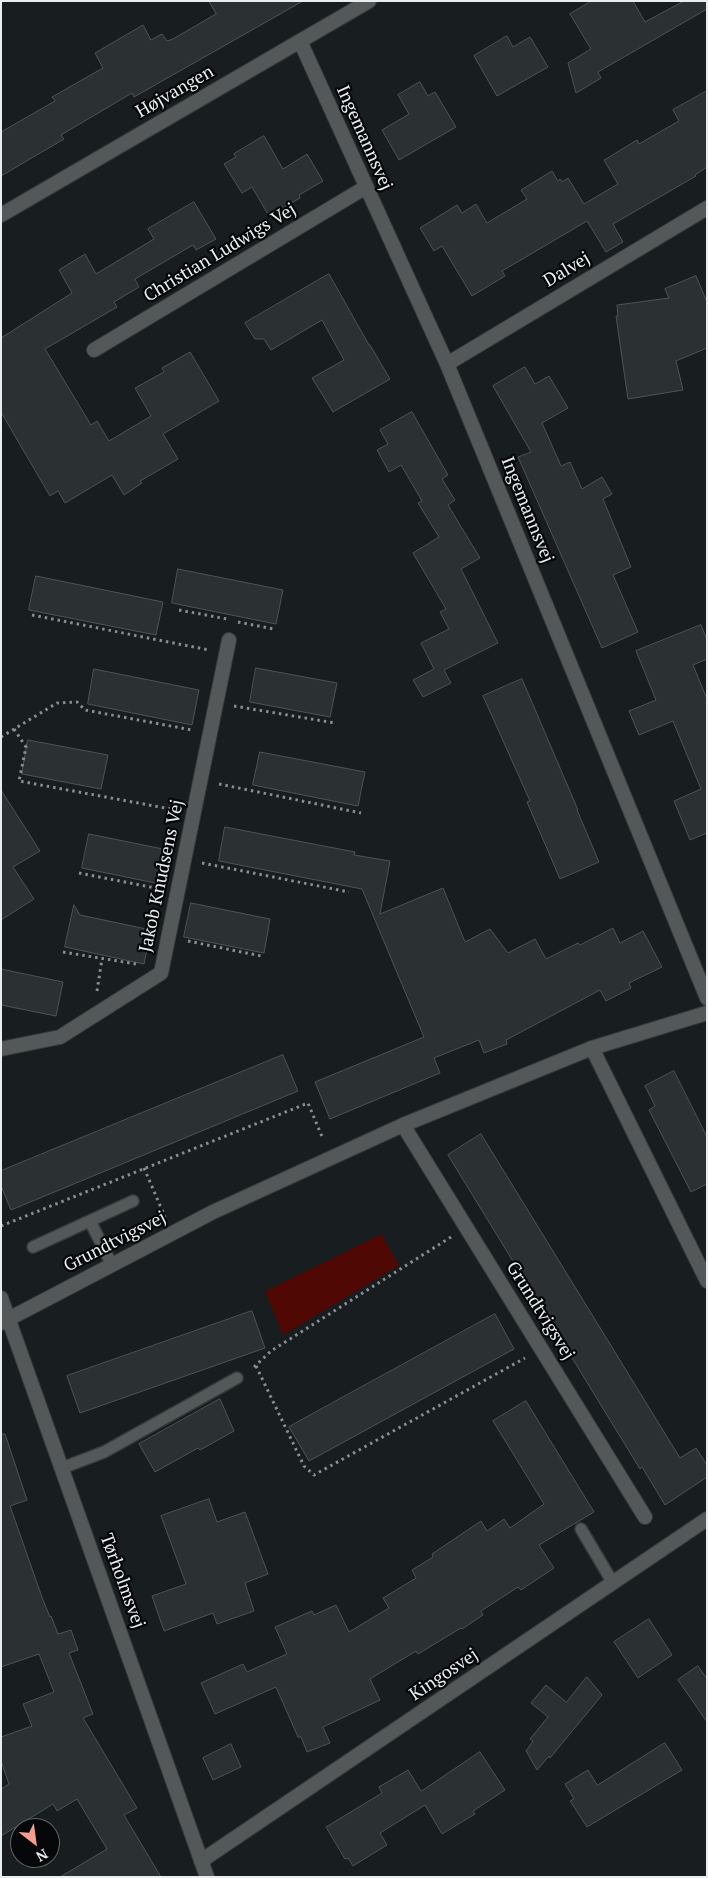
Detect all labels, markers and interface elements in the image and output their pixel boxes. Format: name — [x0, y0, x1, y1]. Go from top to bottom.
street label: Højvangen — [132, 61, 218, 123]
street label: Ingemannsvej — [331, 82, 397, 194]
street label: Christian Ludwigs Vej — [140, 199, 300, 307]
street label: Dalvej — [540, 248, 594, 292]
street label: Ingemannsvej — [496, 454, 558, 566]
street label: Jakob Knudsens Vej — [135, 798, 189, 954]
street label: Grundtvigsvej — [60, 1207, 170, 1277]
street label: Grundtvigsvej — [501, 1258, 579, 1364]
street label: Tørholmsvej — [95, 1531, 149, 1631]
street label: Kingosvej — [406, 1644, 482, 1706]
north arrow — [10, 1818, 60, 1868]
text: N — [33, 1845, 52, 1866]

